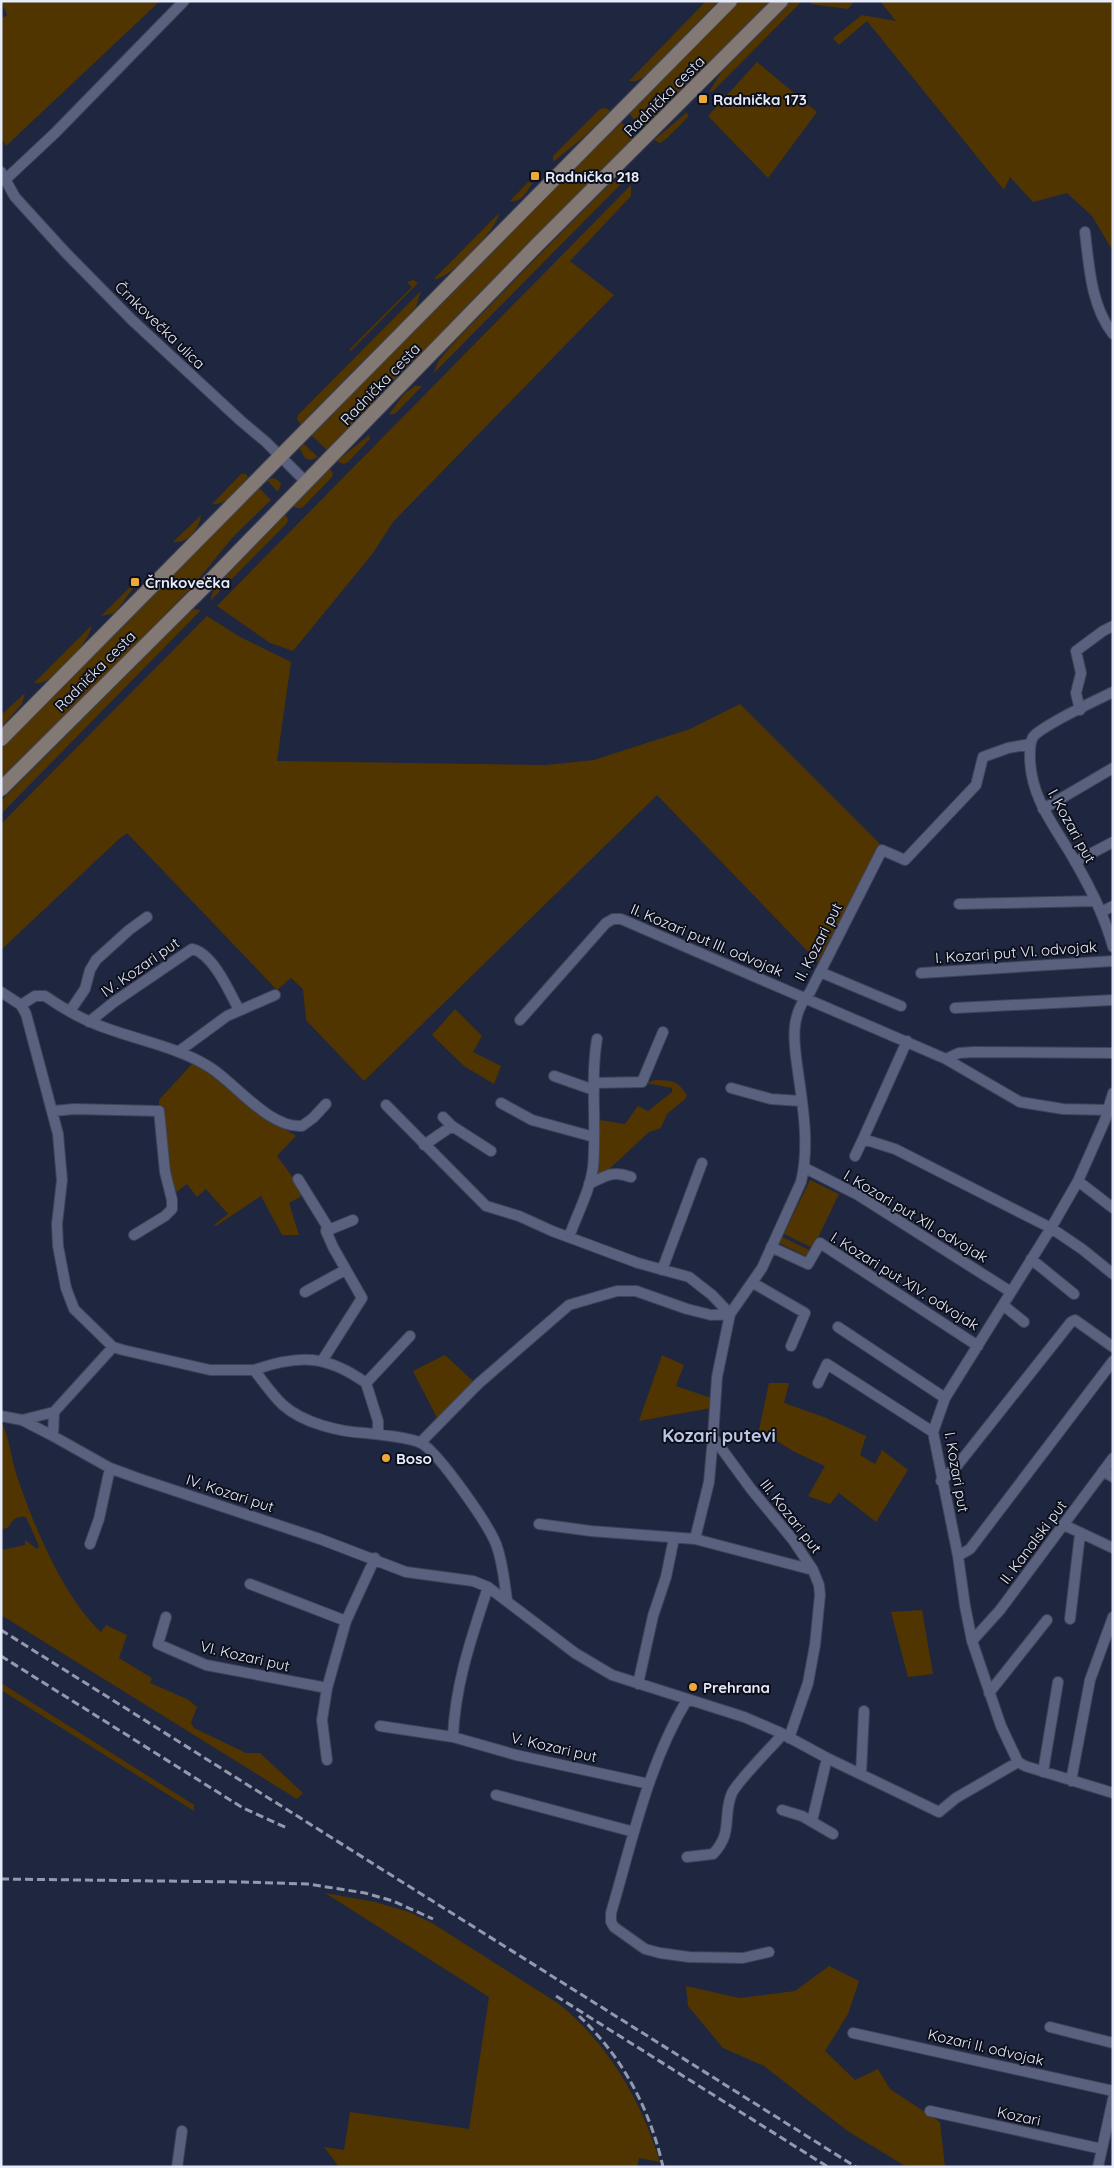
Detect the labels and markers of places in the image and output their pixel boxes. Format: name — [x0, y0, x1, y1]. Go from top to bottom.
place label: Radnička 173 — [713, 90, 807, 109]
marker: Radnička 173 — [697, 93, 709, 105]
place label: Radnička 218 — [545, 167, 639, 186]
marker: Radnička 218 — [529, 170, 541, 182]
place label: Črnkovečka — [145, 573, 230, 592]
marker: Črnkovečka — [129, 576, 141, 588]
place label: Boso — [396, 1449, 432, 1468]
marker: Boso — [380, 1452, 392, 1464]
place label: Prehrana — [703, 1678, 770, 1697]
marker: Prehrana — [687, 1681, 699, 1693]

